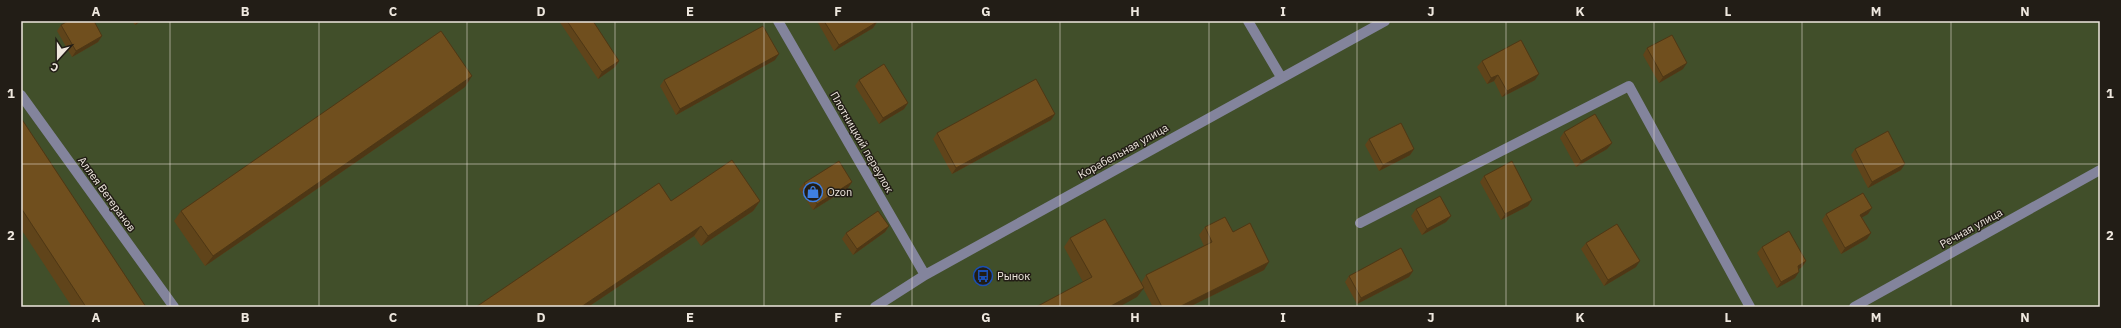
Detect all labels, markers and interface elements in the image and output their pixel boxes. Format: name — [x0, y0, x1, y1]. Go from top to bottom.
text: A — [92, 3, 101, 20]
text: B — [241, 3, 250, 20]
text: C — [389, 3, 398, 20]
text: D — [536, 3, 546, 20]
text: E — [686, 3, 694, 20]
text: F — [834, 3, 842, 20]
text: G — [981, 3, 991, 20]
text: H — [1130, 3, 1140, 20]
text: I — [1280, 3, 1286, 20]
text: J — [1427, 3, 1435, 20]
text: K — [1575, 3, 1585, 20]
text: L — [1725, 3, 1732, 20]
text: M — [1871, 3, 1881, 20]
text: N — [2020, 3, 2030, 20]
north arrow — [38, 38, 78, 78]
text: С — [49, 60, 60, 75]
text: 1 — [7, 85, 15, 102]
text: 1 — [2106, 85, 2114, 102]
street label: Плотницкий переулок — [827, 89, 897, 195]
street label: Корабельная улица — [1075, 120, 1171, 182]
street label: Аллея Ветеранов — [75, 154, 139, 234]
shop icon: Ozon — [802, 181, 824, 203]
place label: Ozon — [827, 185, 852, 199]
street label: Речная улица — [1937, 205, 2005, 251]
text: 2 — [7, 227, 15, 244]
text: 2 — [2106, 227, 2114, 244]
bus stop icon: Рынок — [972, 265, 994, 287]
place label: Рынок — [997, 269, 1030, 283]
text: A — [92, 309, 101, 326]
text: B — [241, 309, 250, 326]
text: C — [389, 309, 398, 326]
text: D — [536, 309, 546, 326]
text: E — [686, 309, 694, 326]
text: F — [834, 309, 842, 326]
text: G — [981, 309, 991, 326]
text: H — [1130, 309, 1140, 326]
text: I — [1280, 309, 1286, 326]
text: J — [1427, 309, 1435, 326]
text: K — [1575, 309, 1585, 326]
text: L — [1725, 309, 1732, 326]
text: M — [1871, 309, 1881, 326]
text: N — [2020, 309, 2030, 326]

